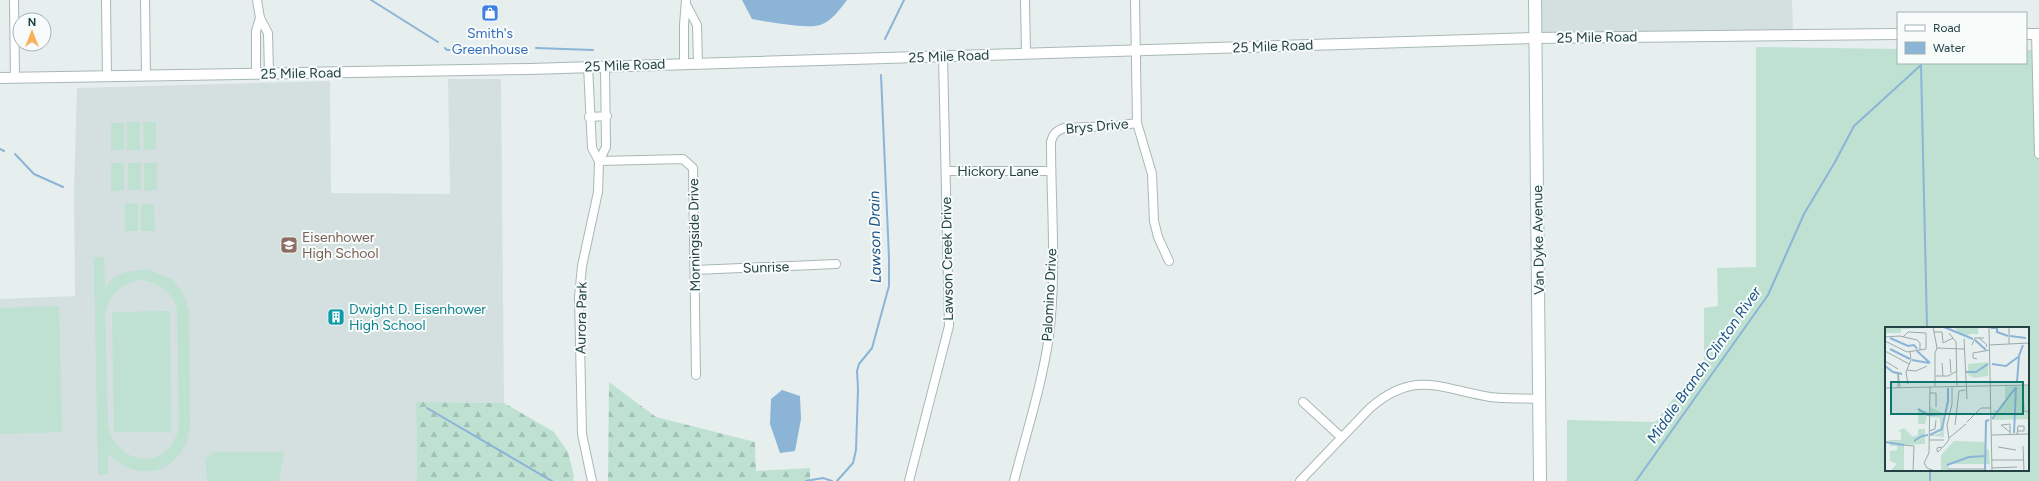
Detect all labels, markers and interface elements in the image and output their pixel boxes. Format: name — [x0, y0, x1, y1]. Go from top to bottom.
shop icon: Smith's Greenhouse — [480, 3, 500, 23]
north arrow — [12, 12, 52, 52]
legend — [1897, 12, 2027, 64]
text: N — [28, 16, 36, 29]
text: Road — [1933, 21, 1961, 35]
place label: Smith's Greenhouse — [452, 25, 529, 58]
street label: 25 Mile Road — [1556, 28, 1638, 47]
street label: 25 Mile Road — [1232, 37, 1314, 56]
text: Water — [1933, 41, 1965, 55]
street label: 25 Mile Road — [908, 47, 990, 66]
street label: 25 Mile Road — [584, 56, 666, 75]
street label: 25 Mile Road — [260, 64, 342, 83]
street label: Brys Drive — [1065, 115, 1130, 138]
street label: Hickory Lane — [957, 163, 1039, 180]
street label: Morningside Drive — [685, 178, 704, 292]
street label: Van Dyke Avenue — [1529, 185, 1548, 295]
water label: Lawson Drain — [865, 191, 885, 283]
street label: Lawson Creek Drive — [938, 197, 957, 321]
place label: Eisenhower High School — [302, 229, 379, 262]
school or university icon: Eisenhower High School — [279, 235, 299, 255]
street label: Palomino Drive — [1039, 248, 1060, 342]
street label: Sunrise — [743, 258, 790, 277]
street label: Aurora Park — [572, 282, 591, 354]
water label: Middle Branch Clinton River — [1643, 282, 1766, 447]
place label: Dwight D. Eisenhower High School — [349, 301, 486, 334]
building icon: Dwight D. Eisenhower High School — [326, 307, 346, 327]
inset map — [1885, 327, 2029, 471]

